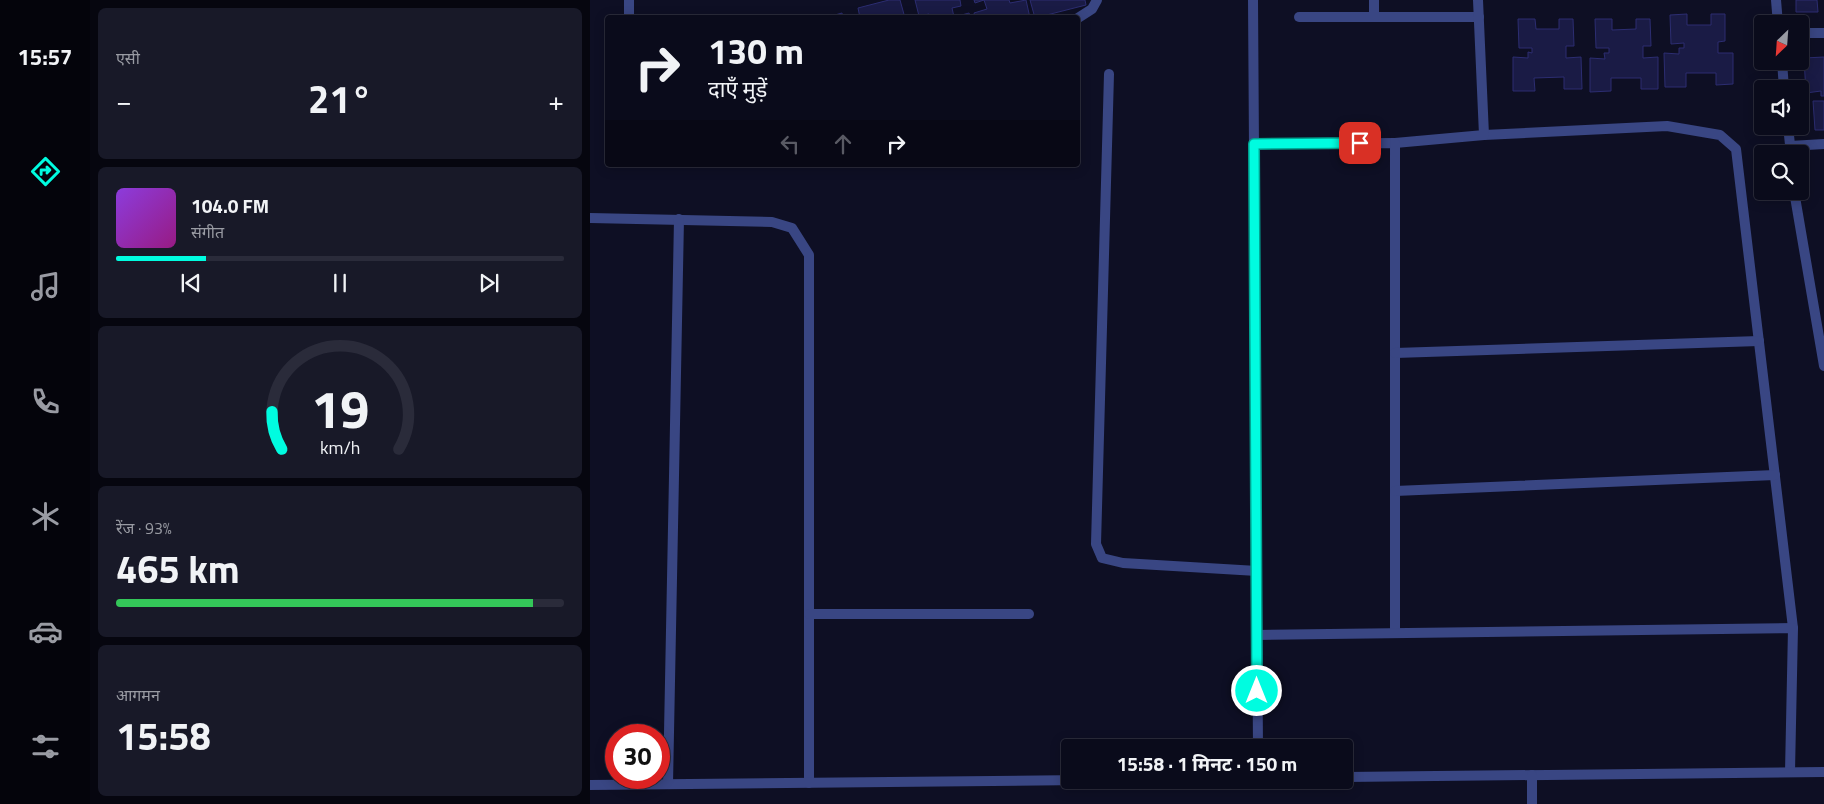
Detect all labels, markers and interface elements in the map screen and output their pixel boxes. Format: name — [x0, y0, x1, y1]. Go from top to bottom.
north arrow — [1754, 15, 1809, 70]
map controls — [1754, 15, 1809, 200]
text: 130 m — [708, 24, 804, 78]
icon: right — [625, 35, 690, 100]
text: 15:57 — [18, 40, 72, 74]
text: एसी — [116, 46, 140, 70]
text: 21° — [308, 70, 372, 128]
text: दाएँ मुड़ें — [708, 72, 767, 106]
text: − — [116, 79, 132, 122]
text: + — [548, 79, 564, 122]
button: sound — [1754, 80, 1809, 135]
pin — [1339, 122, 1381, 164]
icon: arrive — [1346, 129, 1374, 157]
icon: left — [776, 130, 804, 158]
icon: ahead — [829, 130, 857, 158]
icon: right — [882, 130, 910, 158]
button: search — [1754, 145, 1809, 200]
icon: directions — [28, 154, 63, 189]
text: 104.0 FM — [191, 191, 269, 220]
text: संगीत — [191, 220, 224, 244]
icon: music — [28, 269, 63, 304]
icon: previous — [177, 269, 205, 297]
icon: pause — [326, 269, 354, 297]
icon: next — [475, 269, 503, 297]
text: 19 — [311, 369, 369, 448]
icon: phone — [28, 384, 63, 419]
text: km/h — [320, 434, 360, 461]
icon: climate — [28, 499, 63, 534]
text: रेंज · 93% — [116, 516, 172, 540]
text: 465 km — [116, 540, 240, 598]
icon: car — [28, 614, 63, 649]
position arrow — [1230, 664, 1282, 716]
text: आगमन — [116, 683, 160, 707]
text: 15:58 — [116, 707, 211, 765]
speed limit sign: 30 — [605, 724, 670, 789]
icon: filters — [28, 729, 63, 764]
text: 15:58 · 1 मिनट · 150 m — [1117, 749, 1297, 778]

